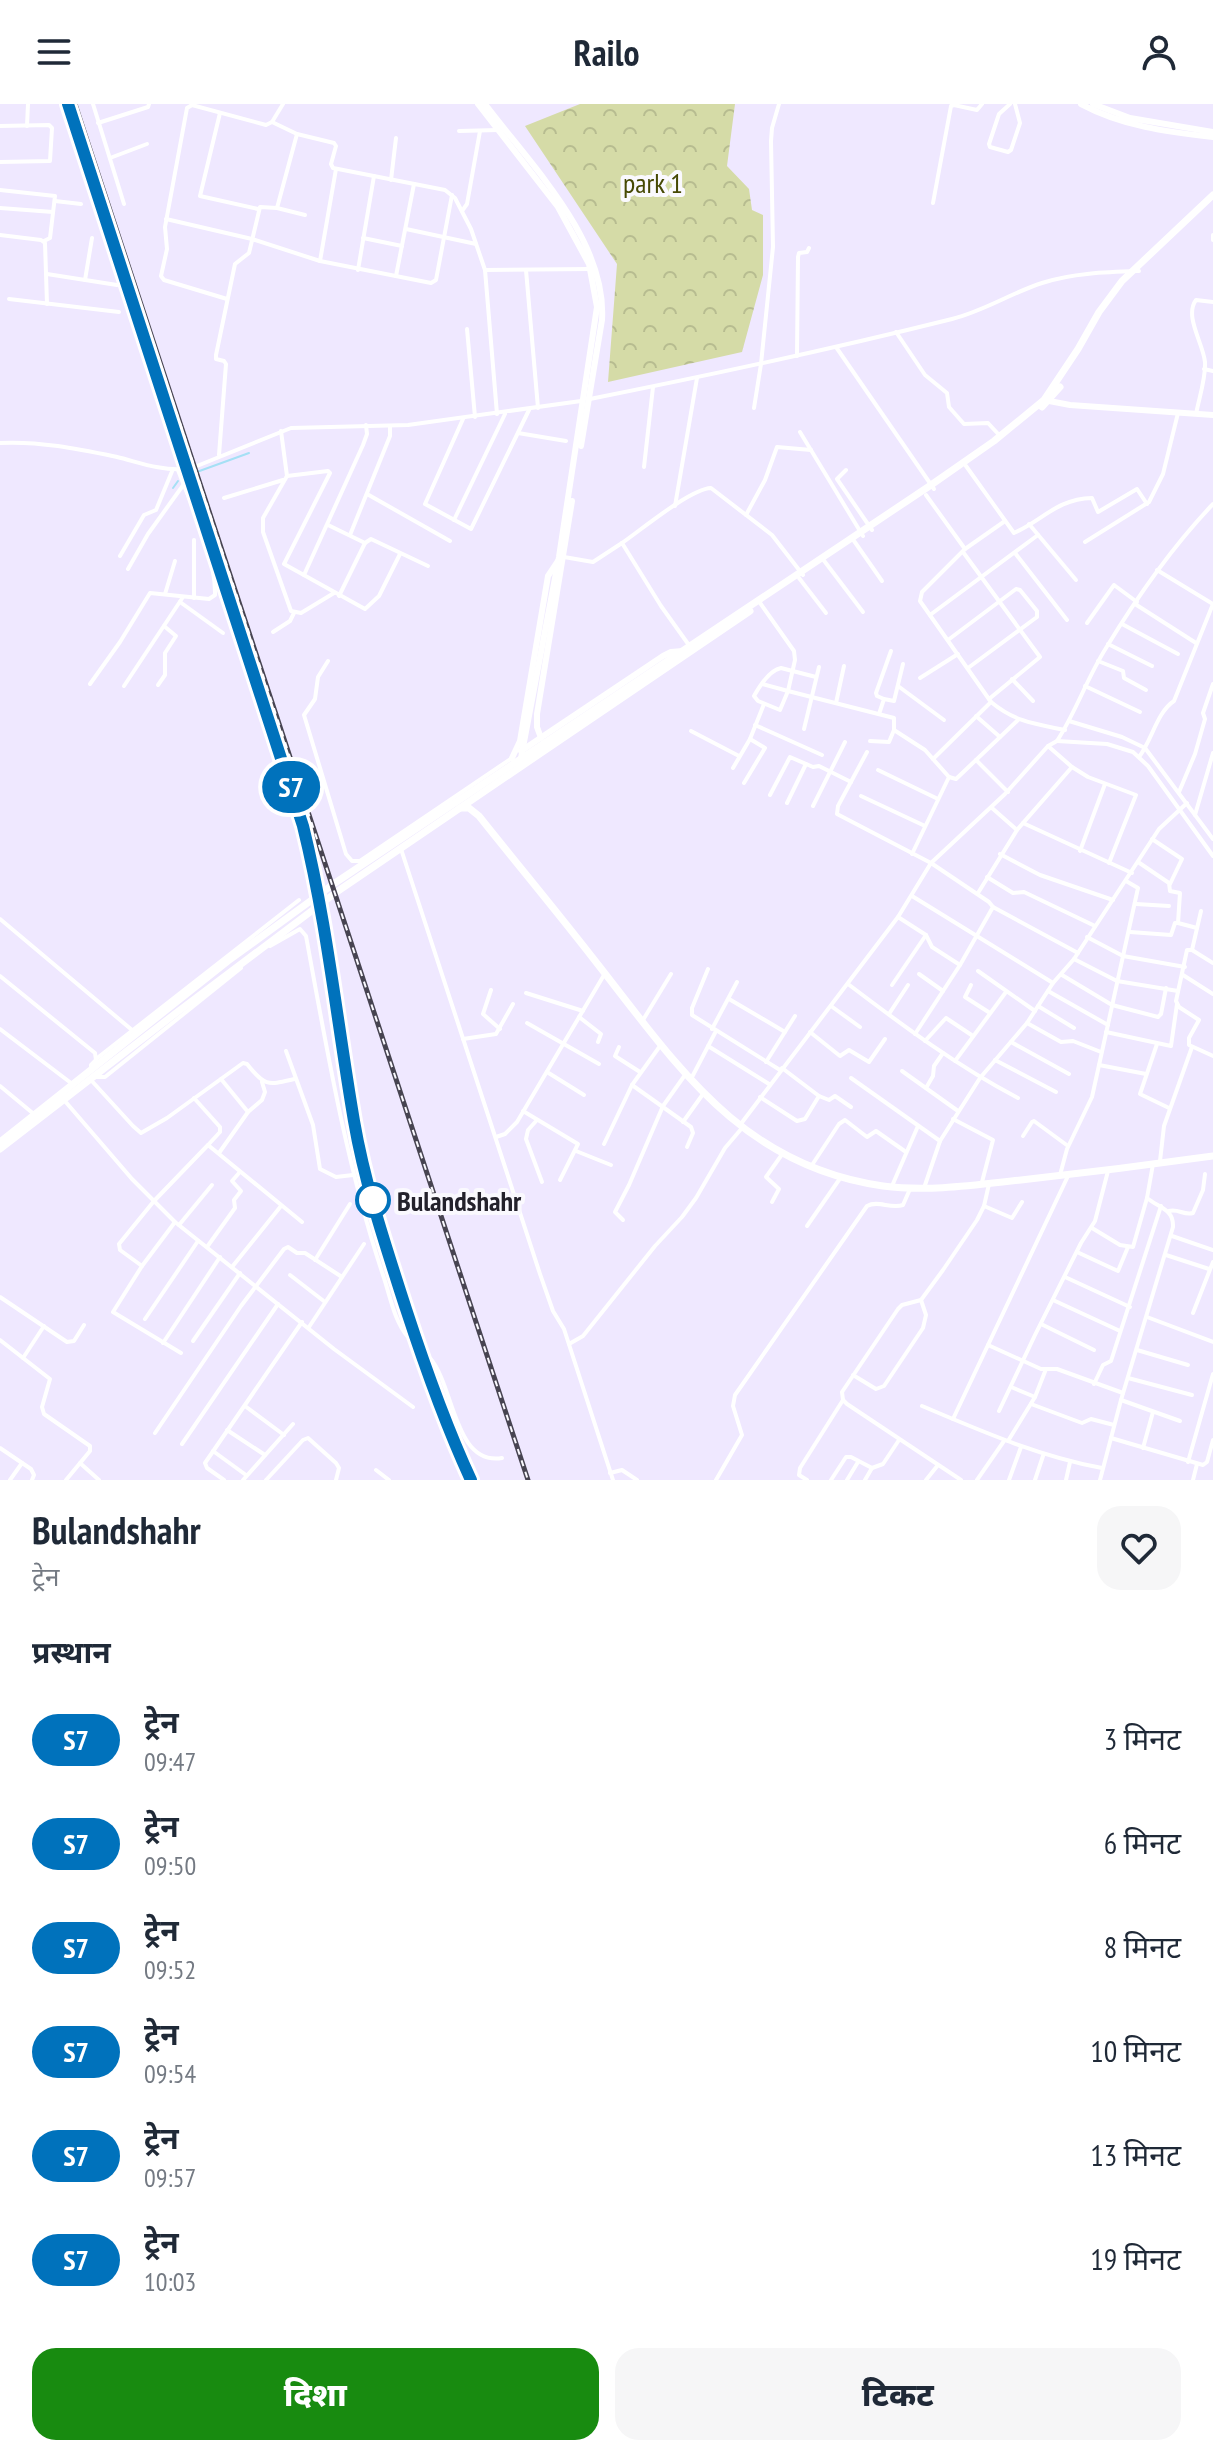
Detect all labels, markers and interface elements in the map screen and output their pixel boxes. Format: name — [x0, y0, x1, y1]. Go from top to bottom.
text: Railo — [574, 29, 639, 76]
icon: menu — [32, 30, 76, 74]
icon: person — [1137, 30, 1181, 74]
park label: park 1 — [623, 164, 683, 201]
line badge: S7 — [255, 761, 327, 813]
text: S7 — [278, 768, 304, 805]
place label: Bulandshahr — [397, 1182, 522, 1219]
marker: Bulandshahr — [356, 1183, 390, 1217]
text: Bulandshahr — [32, 1505, 201, 1554]
button: heart — [1097, 1506, 1181, 1590]
text: ट्रेन — [32, 1560, 60, 1593]
text: प्रस्थान — [32, 1632, 111, 1671]
text: ट्रेन — [144, 1702, 179, 1741]
text: 3 मिनट — [1104, 1719, 1181, 1758]
text: S7 — [63, 1721, 89, 1758]
text: 09:47 — [144, 1745, 196, 1778]
text: ट्रेन — [144, 1806, 179, 1845]
text: 6 मिनट — [1104, 1823, 1181, 1862]
text: S7 — [63, 1825, 89, 1862]
text: 09:50 — [144, 1849, 196, 1882]
text: ट्रेन — [144, 1910, 179, 1949]
text: 8 मिनट — [1104, 1927, 1181, 1966]
text: S7 — [63, 1929, 89, 1966]
text: 09:52 — [144, 1953, 196, 1986]
text: ट्रेन — [144, 2014, 179, 2053]
text: 10 मिनट — [1090, 2031, 1181, 2070]
text: S7 — [63, 2033, 89, 2070]
text: 09:54 — [144, 2057, 196, 2090]
text: ट्रेन — [144, 2118, 179, 2157]
text: 13 मिनट — [1090, 2135, 1181, 2174]
text: S7 — [63, 2137, 89, 2174]
text: 09:57 — [144, 2161, 196, 2194]
text: ट्रेन — [144, 2222, 179, 2261]
text: 19 मिनट — [1090, 2239, 1181, 2278]
text: S7 — [63, 2241, 89, 2278]
text: 10:03 — [144, 2265, 196, 2298]
button: दिशा — [32, 2348, 599, 2440]
button: टिकट — [615, 2348, 1181, 2440]

